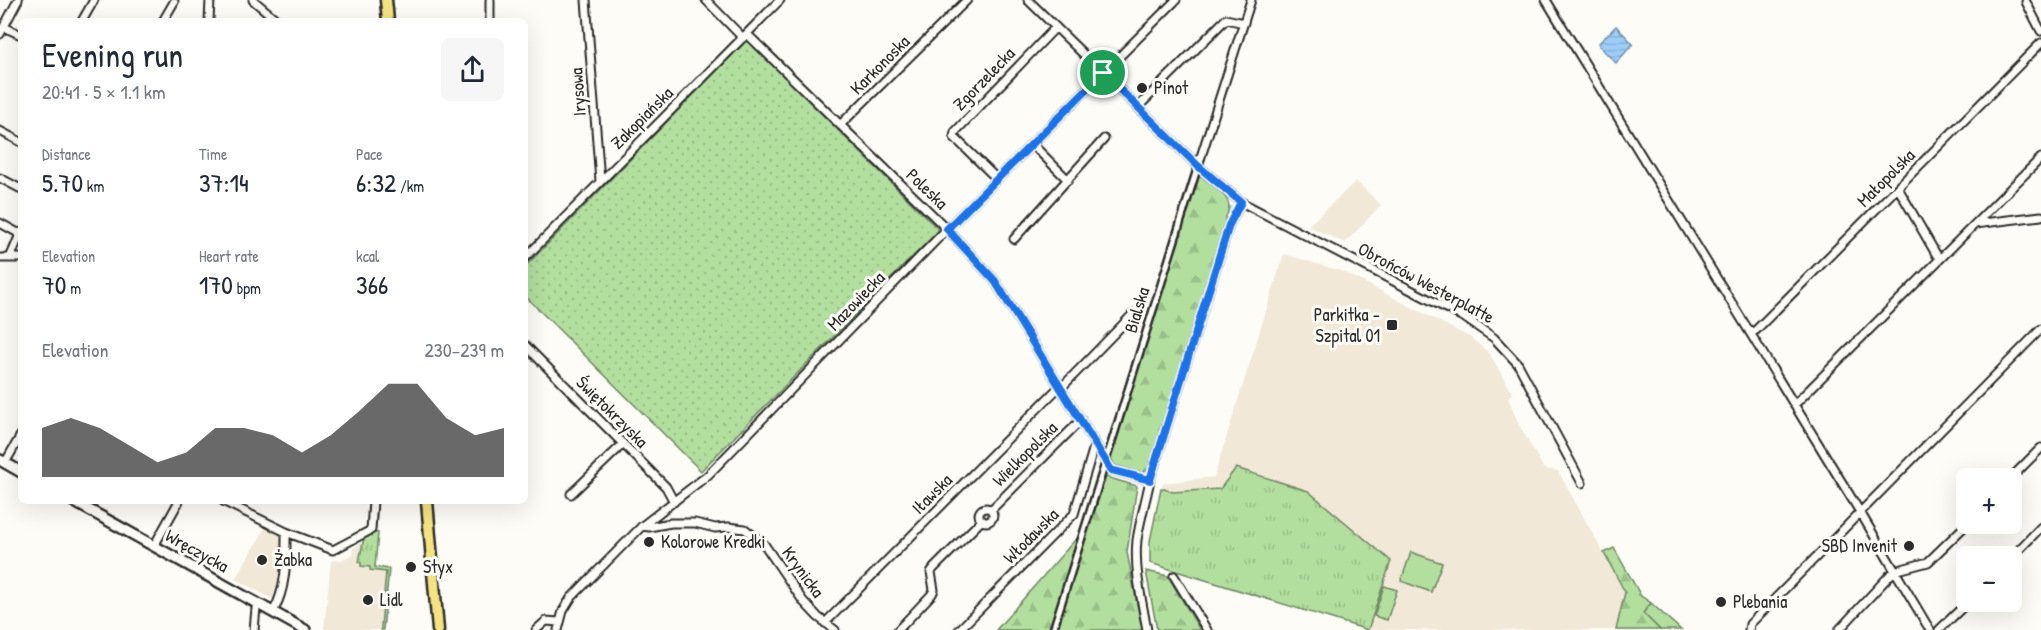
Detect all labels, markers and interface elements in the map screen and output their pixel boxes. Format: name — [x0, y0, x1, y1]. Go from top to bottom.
street label: Karkonoska — [844, 29, 915, 100]
text: Evening run — [42, 33, 183, 77]
button: share — [441, 38, 504, 101]
street label: Zgorzelecka — [947, 41, 1020, 116]
pin — [1077, 47, 1128, 98]
icon: arrive — [1086, 56, 1119, 89]
street label: Irysowa — [563, 67, 592, 117]
place label: Pinot — [1154, 75, 1189, 100]
text: 20:41 · 5 × 1.1 km — [42, 78, 166, 105]
street label: Zakopiańska — [605, 81, 679, 155]
marker: Pinot — [1135, 81, 1149, 95]
text: Distance — [42, 143, 91, 165]
text: Time — [199, 143, 227, 165]
text: Pace — [356, 143, 383, 165]
street label: Małopolska — [1851, 143, 1920, 212]
street label: Poleska — [901, 163, 954, 215]
text: 5.70 — [42, 165, 83, 200]
text: 37:14 — [199, 165, 249, 200]
text: 6:32 — [356, 165, 396, 200]
text: km — [83, 175, 104, 197]
text: /km — [396, 175, 424, 197]
street label: Obrońców Westerplatte — [1354, 236, 1499, 329]
text: Elevation — [42, 245, 95, 267]
text: Heart rate — [199, 245, 259, 267]
text: kcal — [356, 245, 379, 267]
street label: Mazowiecka — [821, 265, 890, 336]
text: 70 — [42, 267, 67, 302]
text: 170 — [199, 267, 233, 302]
text: 366 — [356, 267, 388, 302]
text: m — [67, 277, 81, 299]
text: bpm — [233, 277, 261, 299]
street label: Bialska — [1118, 284, 1155, 336]
place label: Parkitka - Szpital 01 — [1314, 302, 1380, 348]
marker: Parkitka - Szpital 01 — [1385, 318, 1399, 332]
text: Elevation — [42, 336, 108, 363]
text: 230–239 m — [424, 336, 504, 363]
street label: Świętokrzyska — [571, 370, 654, 453]
street label: Wielkopolska — [986, 415, 1063, 492]
street label: Iławska — [906, 468, 957, 519]
map controls — [1956, 468, 2022, 612]
button: + — [1956, 468, 2022, 534]
street label: Włodawska — [997, 502, 1064, 569]
street label: Wręczycka — [161, 523, 233, 578]
place label: Kolorowe Kredki — [661, 529, 766, 554]
place label: SBD Invenit — [1822, 533, 1898, 558]
marker: Kolorowe Kredki — [642, 535, 656, 549]
marker: SBD Invenit — [1902, 539, 1916, 553]
street label: Krynicka — [776, 541, 830, 602]
button: − — [1956, 546, 2022, 612]
place label: Żabka — [274, 547, 312, 572]
marker: Żabka — [255, 553, 269, 567]
place label: Styx — [423, 554, 453, 579]
marker: Styx — [404, 560, 418, 574]
place label: Lidl — [380, 587, 403, 612]
place label: Plebania — [1733, 589, 1787, 614]
marker: Lidl — [361, 593, 375, 607]
marker: Plebania — [1714, 595, 1728, 609]

